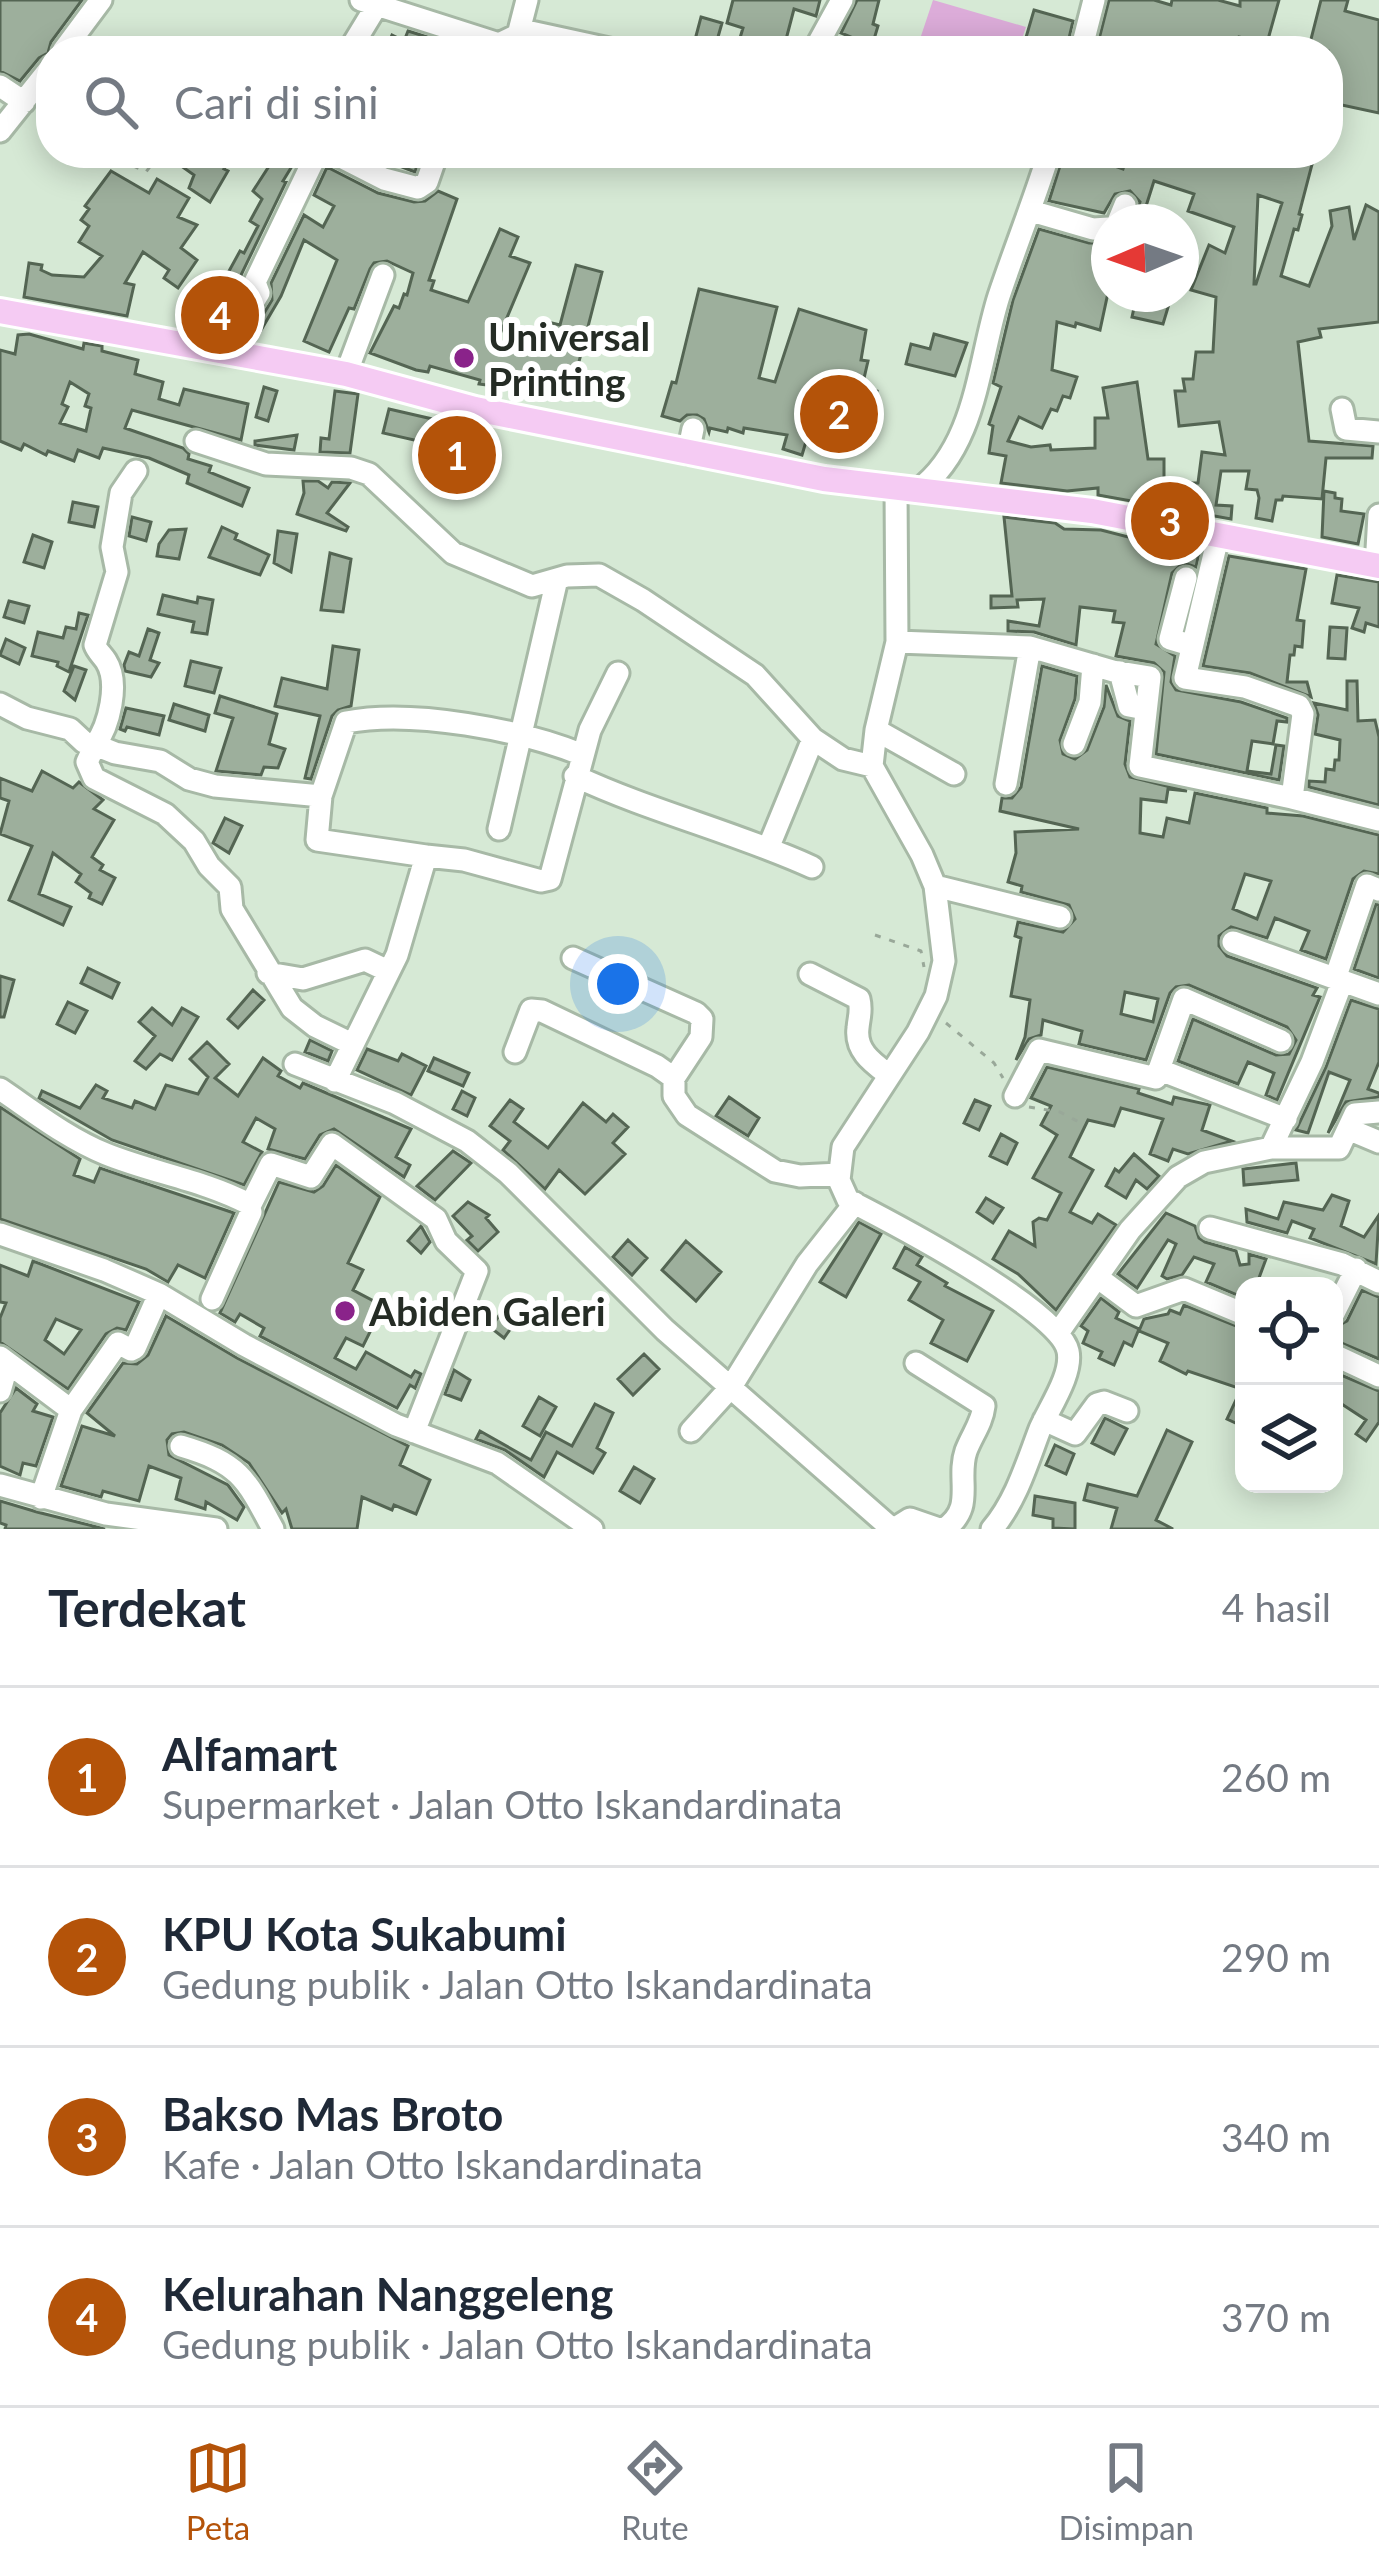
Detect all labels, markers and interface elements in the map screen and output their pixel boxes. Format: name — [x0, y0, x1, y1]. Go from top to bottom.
search box — [36, 36, 1343, 168]
icon: search — [78, 69, 144, 135]
text: Cari di sini — [174, 75, 379, 129]
north arrow — [1091, 204, 1199, 312]
pin: 4 — [181, 270, 259, 360]
place label: Universal Printing — [488, 313, 650, 404]
marker: Universal Printing — [451, 345, 477, 371]
pin: 2 — [800, 369, 878, 459]
pin: 1 — [418, 410, 496, 500]
pin: 3 — [1131, 476, 1209, 566]
your location — [588, 954, 648, 1014]
map controls — [1235, 1277, 1343, 1493]
button: locate — [1235, 1277, 1343, 1385]
place label: Abiden Galeri — [368, 1288, 606, 1334]
marker: Abiden Galeri — [332, 1298, 358, 1324]
button: layers — [1235, 1385, 1343, 1493]
text: Terdekat — [48, 1577, 246, 1638]
text: 4 hasil — [1222, 1584, 1331, 1630]
text: Alfamart — [162, 1727, 337, 1781]
text: 1 — [76, 1754, 98, 1800]
text: 260 m — [1221, 1754, 1331, 1800]
text: Supermarket · Jalan Otto Iskandardinata — [162, 1781, 842, 1827]
text: KPU Kota Sukabumi — [162, 1907, 567, 1961]
text: 2 — [76, 1934, 98, 1980]
text: 290 m — [1221, 1934, 1331, 1980]
text: Gedung publik · Jalan Otto Iskandardinata — [162, 1961, 873, 2007]
text: Bakso Mas Broto — [162, 2087, 503, 2141]
text: 3 — [76, 2114, 98, 2160]
text: 340 m — [1221, 2114, 1331, 2160]
text: Kafe · Jalan Otto Iskandardinata — [162, 2141, 703, 2187]
text: Kelurahan Nanggeleng — [162, 2267, 613, 2321]
text: 4 — [76, 2294, 98, 2340]
text: 370 m — [1221, 2294, 1331, 2340]
text: Gedung publik · Jalan Otto Iskandardinata — [162, 2321, 873, 2367]
tab: Peta — [185, 2435, 251, 2547]
tab: Rute — [621, 2435, 689, 2547]
tab: Disimpan — [1059, 2435, 1194, 2547]

